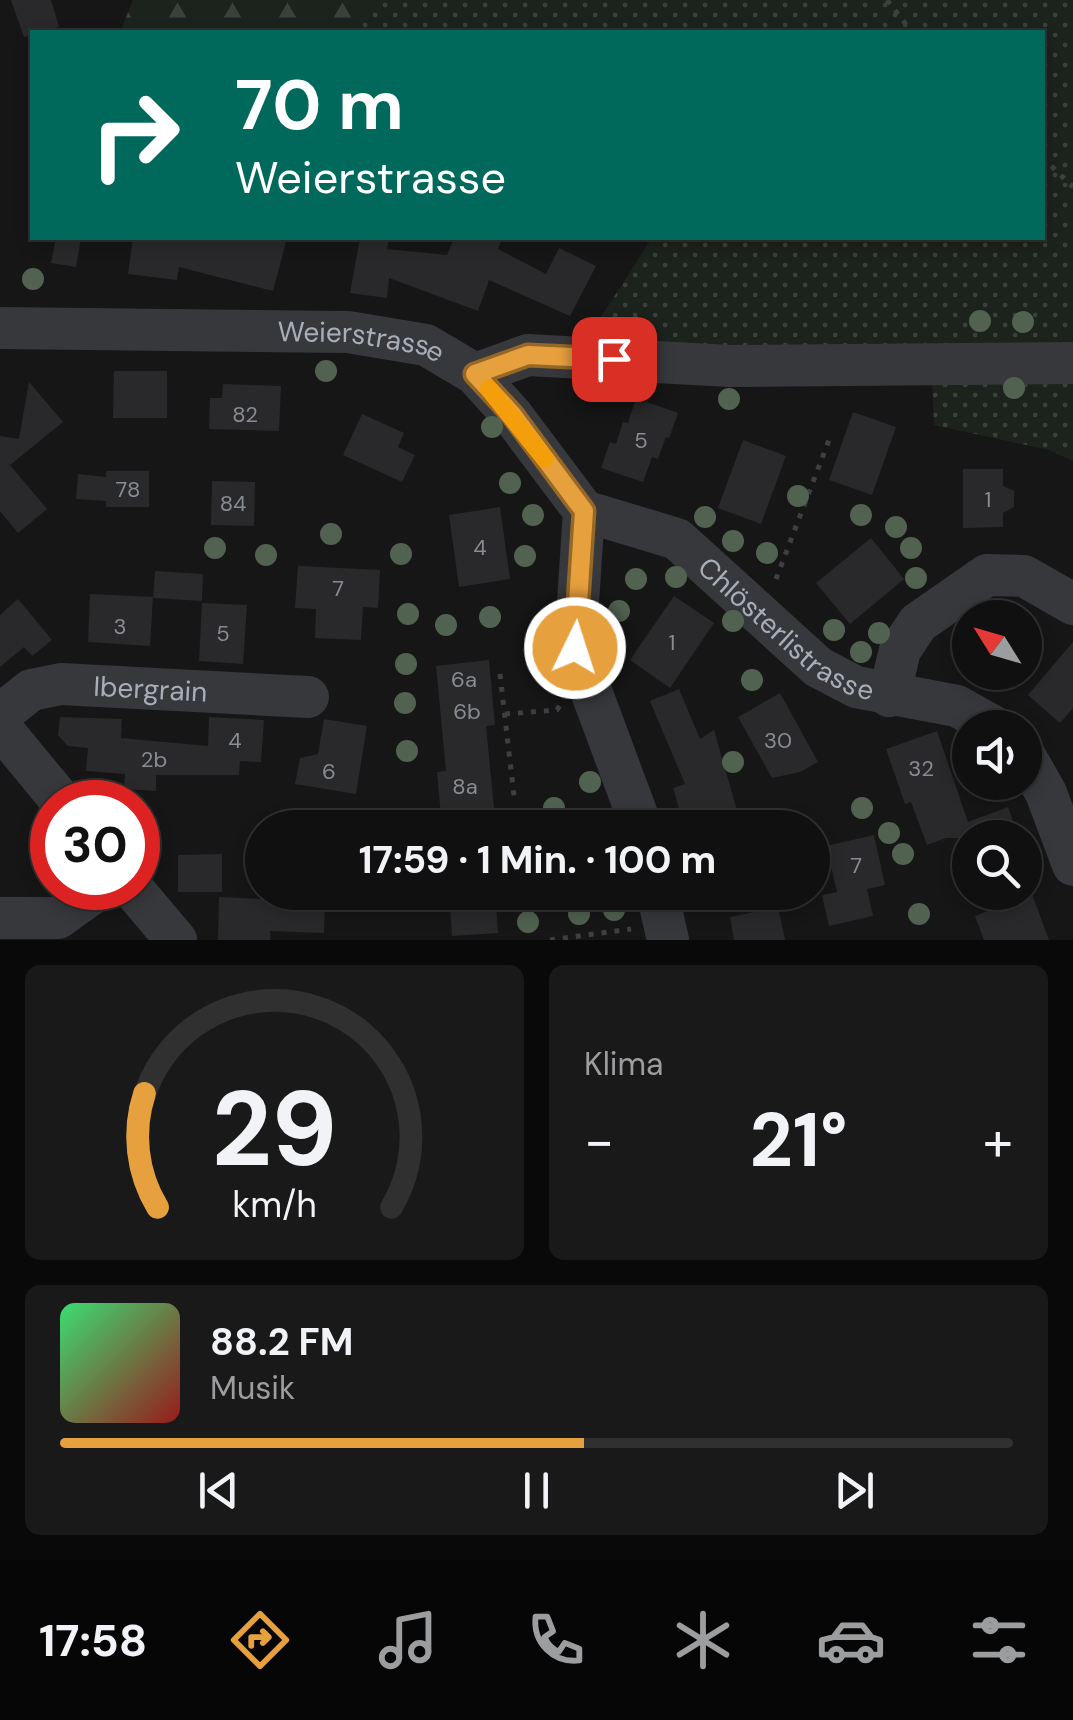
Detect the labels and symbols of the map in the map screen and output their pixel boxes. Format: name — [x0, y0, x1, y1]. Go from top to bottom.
street label: Weierstrasse — [277, 313, 452, 371]
pin — [572, 317, 657, 402]
house number: 82 — [232, 400, 258, 429]
house number: 5 — [634, 426, 648, 455]
house number: 78 — [116, 475, 140, 504]
house number: 1 — [985, 485, 991, 514]
house number: 84 — [220, 489, 246, 518]
house number: 4 — [473, 533, 487, 562]
street label: Chlösterlistrasse — [690, 549, 877, 708]
house number: 7 — [332, 574, 344, 603]
position arrow — [523, 596, 627, 700]
north arrow — [952, 600, 1042, 690]
house number: 3 — [113, 612, 127, 641]
house number: 5 — [216, 619, 230, 648]
house number: 1 — [669, 628, 675, 657]
house number: 6a — [451, 665, 477, 694]
street label: Ibergrain — [93, 667, 208, 710]
house number: 6b — [453, 697, 481, 726]
house number: 4 — [228, 726, 242, 755]
house number: 30 — [764, 726, 792, 755]
house number: 2b — [141, 745, 167, 774]
house number: 32 — [908, 754, 934, 783]
house number: 6 — [322, 757, 336, 786]
house number: 8a — [452, 772, 478, 801]
speed limit sign: 30 — [30, 780, 160, 910]
house number: 7 — [850, 851, 862, 880]

